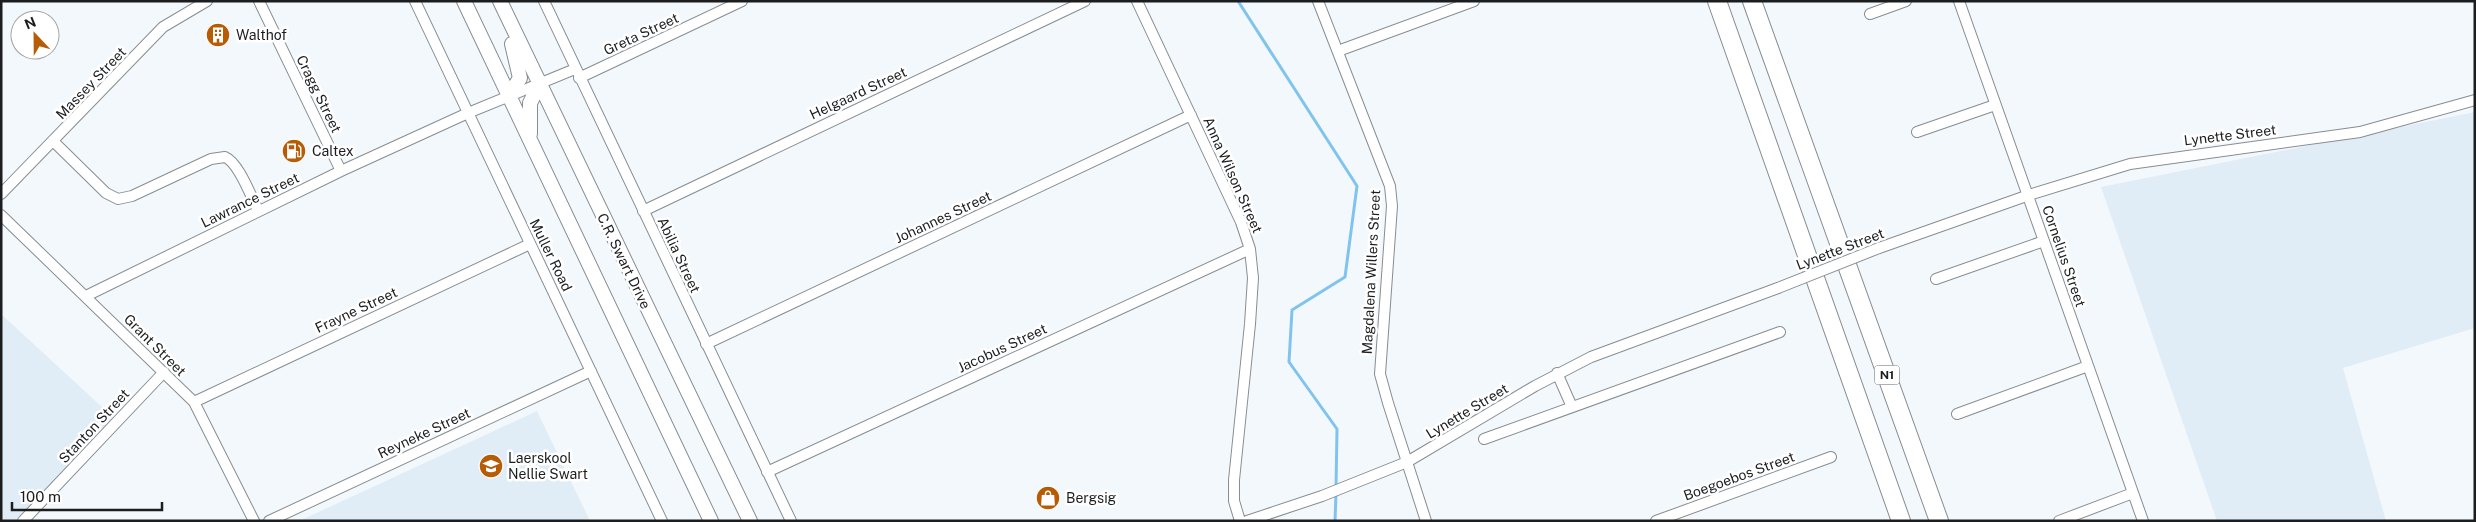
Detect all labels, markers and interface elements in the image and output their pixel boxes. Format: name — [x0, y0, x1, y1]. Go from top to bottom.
north arrow — [10, 10, 60, 60]
street label: Greta Street — [601, 10, 681, 58]
text: N — [22, 13, 38, 32]
building icon: Walthof — [205, 22, 231, 48]
place label: Walthof — [236, 27, 287, 43]
street label: Massey Street — [53, 44, 129, 122]
street label: Cragg Street — [293, 53, 345, 135]
street label: Helgaard Street — [807, 64, 909, 122]
street label: Anna Wilson Street — [1200, 115, 1266, 235]
street label: Lynette Street — [2183, 121, 2277, 149]
fuel station icon: Caltex — [281, 138, 307, 164]
place label: Caltex — [312, 143, 354, 159]
street label: Lawrance Street — [198, 169, 302, 231]
street label: Johannes Street — [892, 188, 994, 246]
street label: Magdalena Willers Street — [1359, 189, 1383, 355]
street label: Cornelius Street — [2039, 203, 2089, 309]
street label: C.R. Swart Drive — [594, 211, 654, 311]
street label: Abilia Street — [655, 215, 703, 295]
street label: Muller Road — [527, 216, 575, 294]
street label: Lynette Street — [1794, 225, 1886, 273]
street label: Frayne Street — [312, 284, 400, 336]
street label: Grant Street — [121, 311, 189, 379]
street label: Jacobus Street — [955, 320, 1049, 376]
road number: N1 — [1874, 366, 1900, 384]
street label: Lynette Street — [1423, 380, 1511, 442]
street label: Stanton Street — [56, 386, 132, 466]
street label: Reyneke Street — [375, 405, 473, 461]
street label: Boegoebos Street — [1681, 448, 1797, 504]
place label: Laerskool Nellie Swart — [508, 450, 588, 482]
school or university icon: Laerskool Nellie Swart — [478, 453, 504, 479]
scale bar — [12, 480, 162, 512]
shop icon: Bergsig — [1035, 485, 1061, 511]
text: 100 m — [20, 488, 61, 505]
place label: Bergsig — [1066, 490, 1117, 506]

